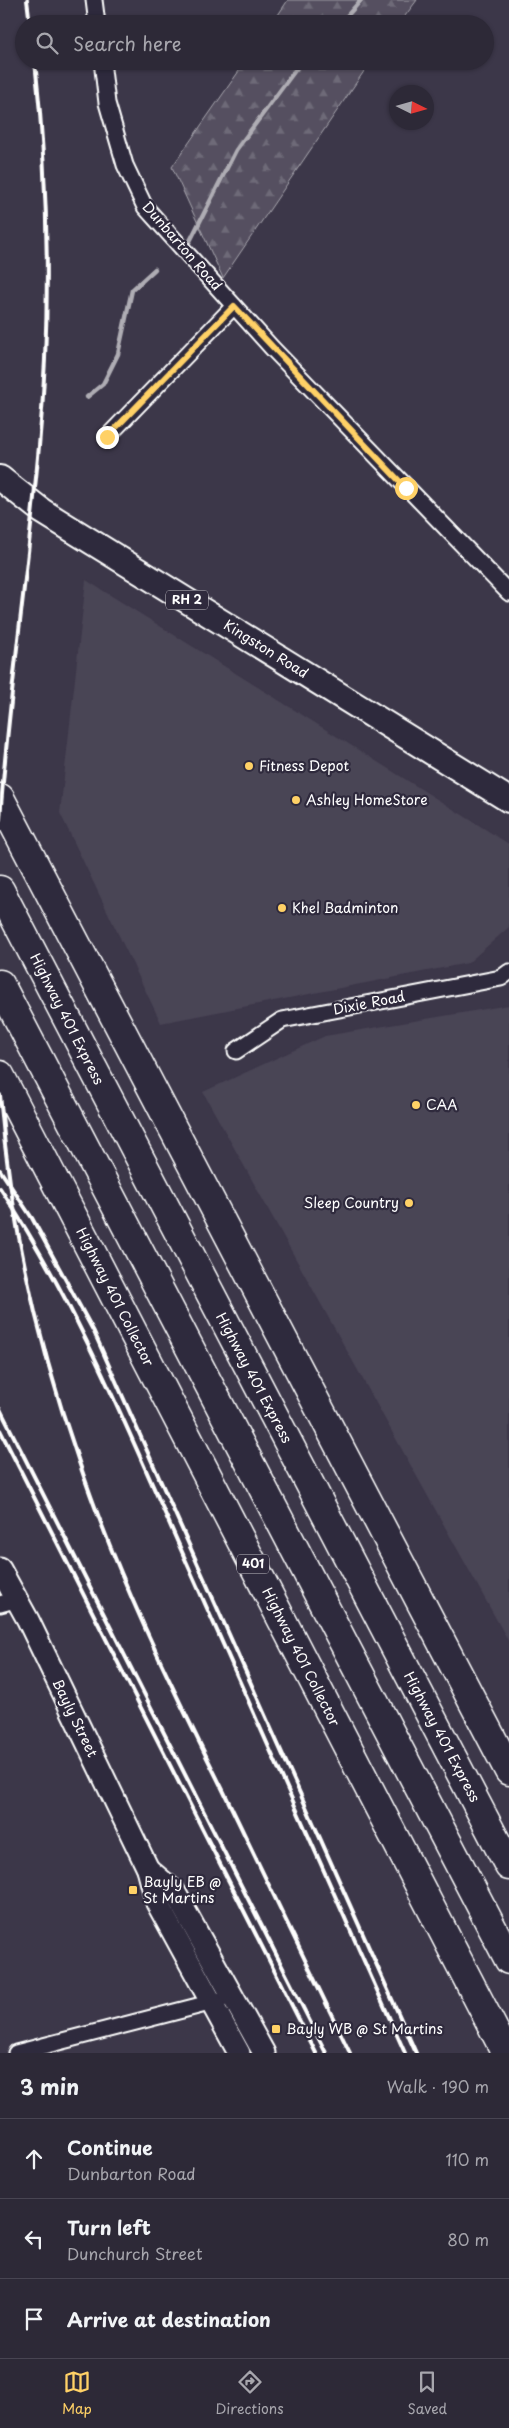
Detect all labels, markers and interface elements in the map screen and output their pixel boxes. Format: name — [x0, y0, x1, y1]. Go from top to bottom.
search box — [15, 15, 494, 70]
icon: search — [33, 29, 61, 57]
text: Search here — [73, 29, 182, 57]
north arrow — [389, 85, 434, 130]
street label: Dunbarton Road — [138, 196, 227, 295]
route end — [96, 426, 119, 449]
route start — [395, 477, 418, 500]
road number: RH 2 — [166, 590, 208, 610]
street label: Kingston Road — [220, 614, 313, 683]
place label: Fitness Depot — [259, 755, 350, 776]
marker: Fitness Depot — [243, 760, 255, 772]
place label: Ashley HomeStore — [306, 789, 428, 810]
marker: Ashley HomeStore — [290, 794, 302, 806]
place label: Khel Badminton — [292, 897, 398, 918]
marker: Khel Badminton — [276, 902, 288, 914]
street label: Highway 401 Express — [25, 949, 110, 1088]
street label: Dixie Road — [331, 985, 407, 1020]
place label: CAA — [426, 1094, 457, 1115]
marker: CAA — [410, 1099, 422, 1111]
place label: Sleep Country — [304, 1192, 399, 1213]
marker: Sleep Country — [403, 1197, 415, 1209]
street label: Highway 401 Collector — [71, 1224, 160, 1370]
street label: Highway 401 Express — [211, 1309, 298, 1447]
road number: 401 — [237, 1555, 269, 1574]
street label: Highway 401 Collector — [257, 1584, 346, 1730]
street label: Highway 401 Express — [399, 1668, 486, 1806]
street label: Bayly Street — [47, 1675, 104, 1761]
place label: Bayly EB @ St Martins — [143, 1871, 221, 1908]
marker: Bayly EB @ St Martins — [127, 1884, 139, 1896]
place label: Bayly WB @ St Martins — [286, 2018, 443, 2039]
marker: Bayly WB @ St Martins — [270, 2023, 282, 2035]
text: 3 min — [20, 2070, 79, 2102]
text: Walk · 190 m — [387, 2074, 489, 2098]
text: Continue — [67, 2133, 153, 2161]
icon: ahead — [20, 2145, 48, 2173]
text: 110 m — [446, 2147, 489, 2171]
text: Dunbarton Road — [67, 2161, 196, 2185]
text: Turn left — [67, 2213, 151, 2241]
icon: left — [20, 2225, 48, 2253]
text: 80 m — [447, 2227, 489, 2251]
text: Dunchurch Street — [67, 2241, 202, 2265]
icon: arrive — [20, 2305, 48, 2333]
text: Arrive at destination — [67, 2305, 271, 2333]
tab: Map — [62, 2368, 92, 2419]
tab: Directions — [216, 2368, 284, 2419]
tab: Saved — [407, 2368, 447, 2419]

